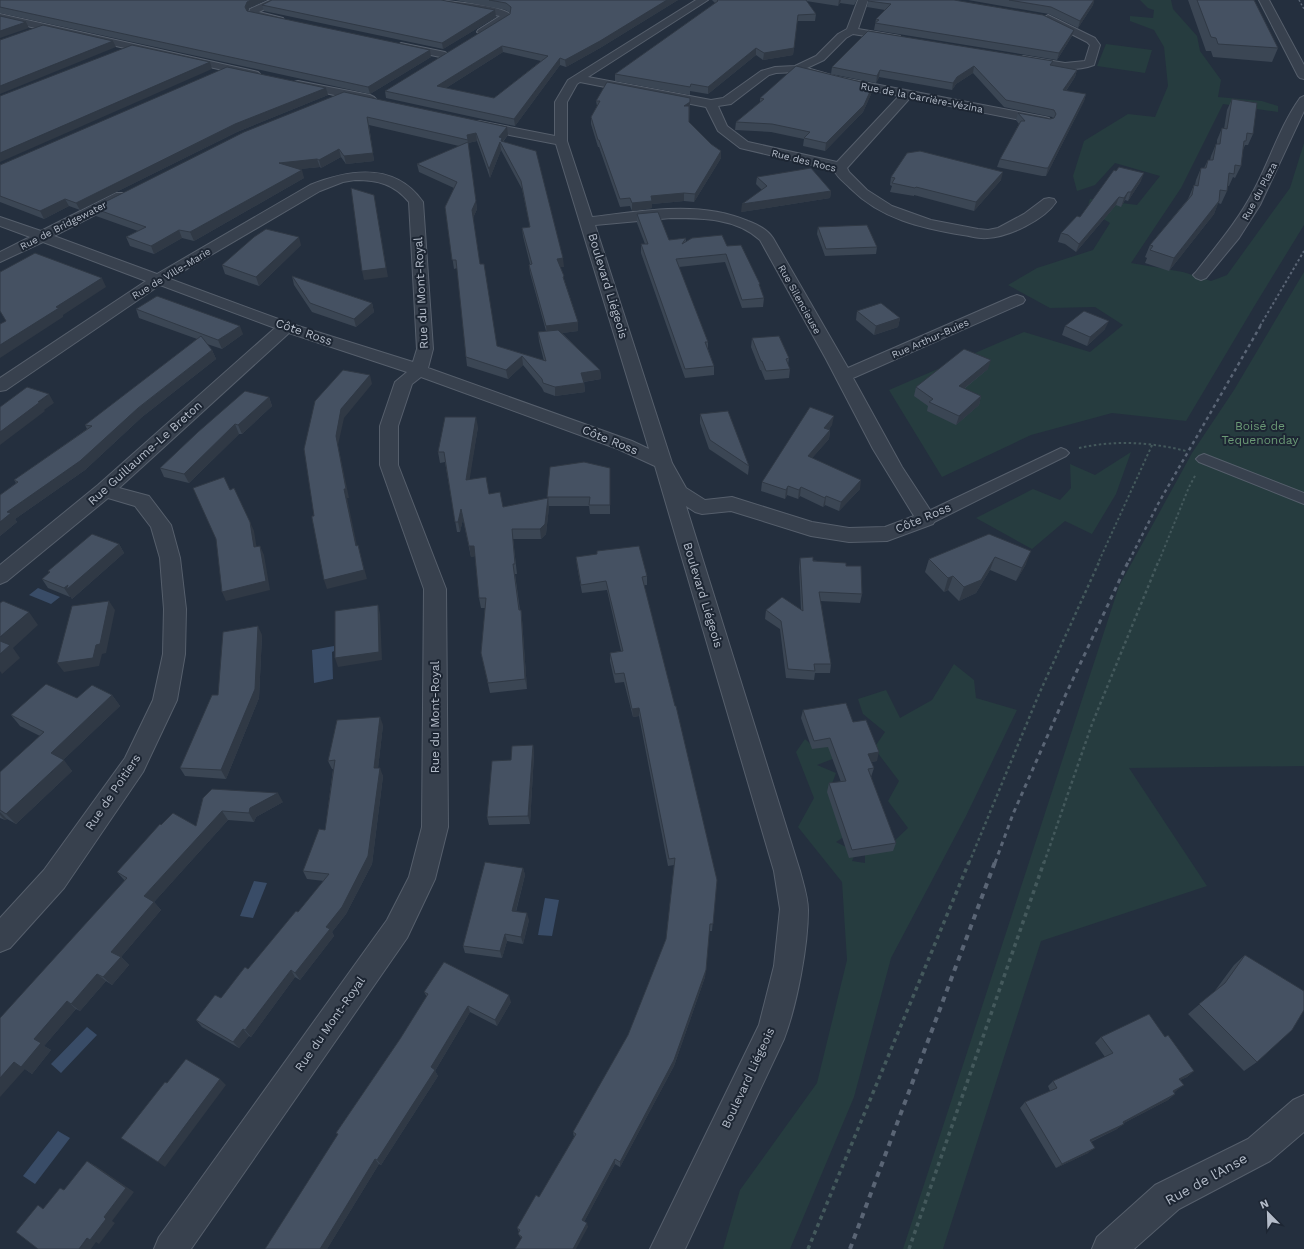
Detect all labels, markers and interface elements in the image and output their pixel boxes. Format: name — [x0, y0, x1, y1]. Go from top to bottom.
street label: Rue de la Carrière-Vézina — [860, 80, 984, 115]
street label: Rue des Rocs — [771, 147, 837, 174]
street label: Rue du Plaza — [1240, 160, 1279, 222]
street label: Rue de Bridgewater — [18, 199, 108, 252]
street label: Boulevard Liégeois — [585, 232, 631, 340]
street label: Rue du Mont-Royal — [411, 236, 431, 349]
street label: Rue de Ville-Marie — [130, 245, 213, 301]
street label: Rue Silencieuse — [776, 263, 823, 336]
street label: Côte Ross — [274, 316, 334, 348]
street label: Rue Arthur-Buies — [890, 316, 970, 360]
street label: Rue Guillaume-Le Breton — [85, 398, 205, 508]
park label: Boisé de Tequenonday — [1222, 419, 1299, 447]
street label: Côte Ross — [580, 422, 640, 458]
street label: Côte Ross — [893, 500, 953, 536]
street label: Boulevard Liégeois — [680, 541, 726, 649]
street label: Rue du Mont-Royal — [428, 661, 442, 773]
street label: Rue de Poitiers — [82, 751, 144, 833]
street label: Rue du Mont-Royal — [292, 974, 368, 1074]
street label: Boulevard Liégeois — [719, 1025, 777, 1131]
street label: Rue de l'Anse — [1162, 1150, 1250, 1208]
north arrow — [1248, 1193, 1288, 1233]
text: N — [1258, 1197, 1271, 1212]

